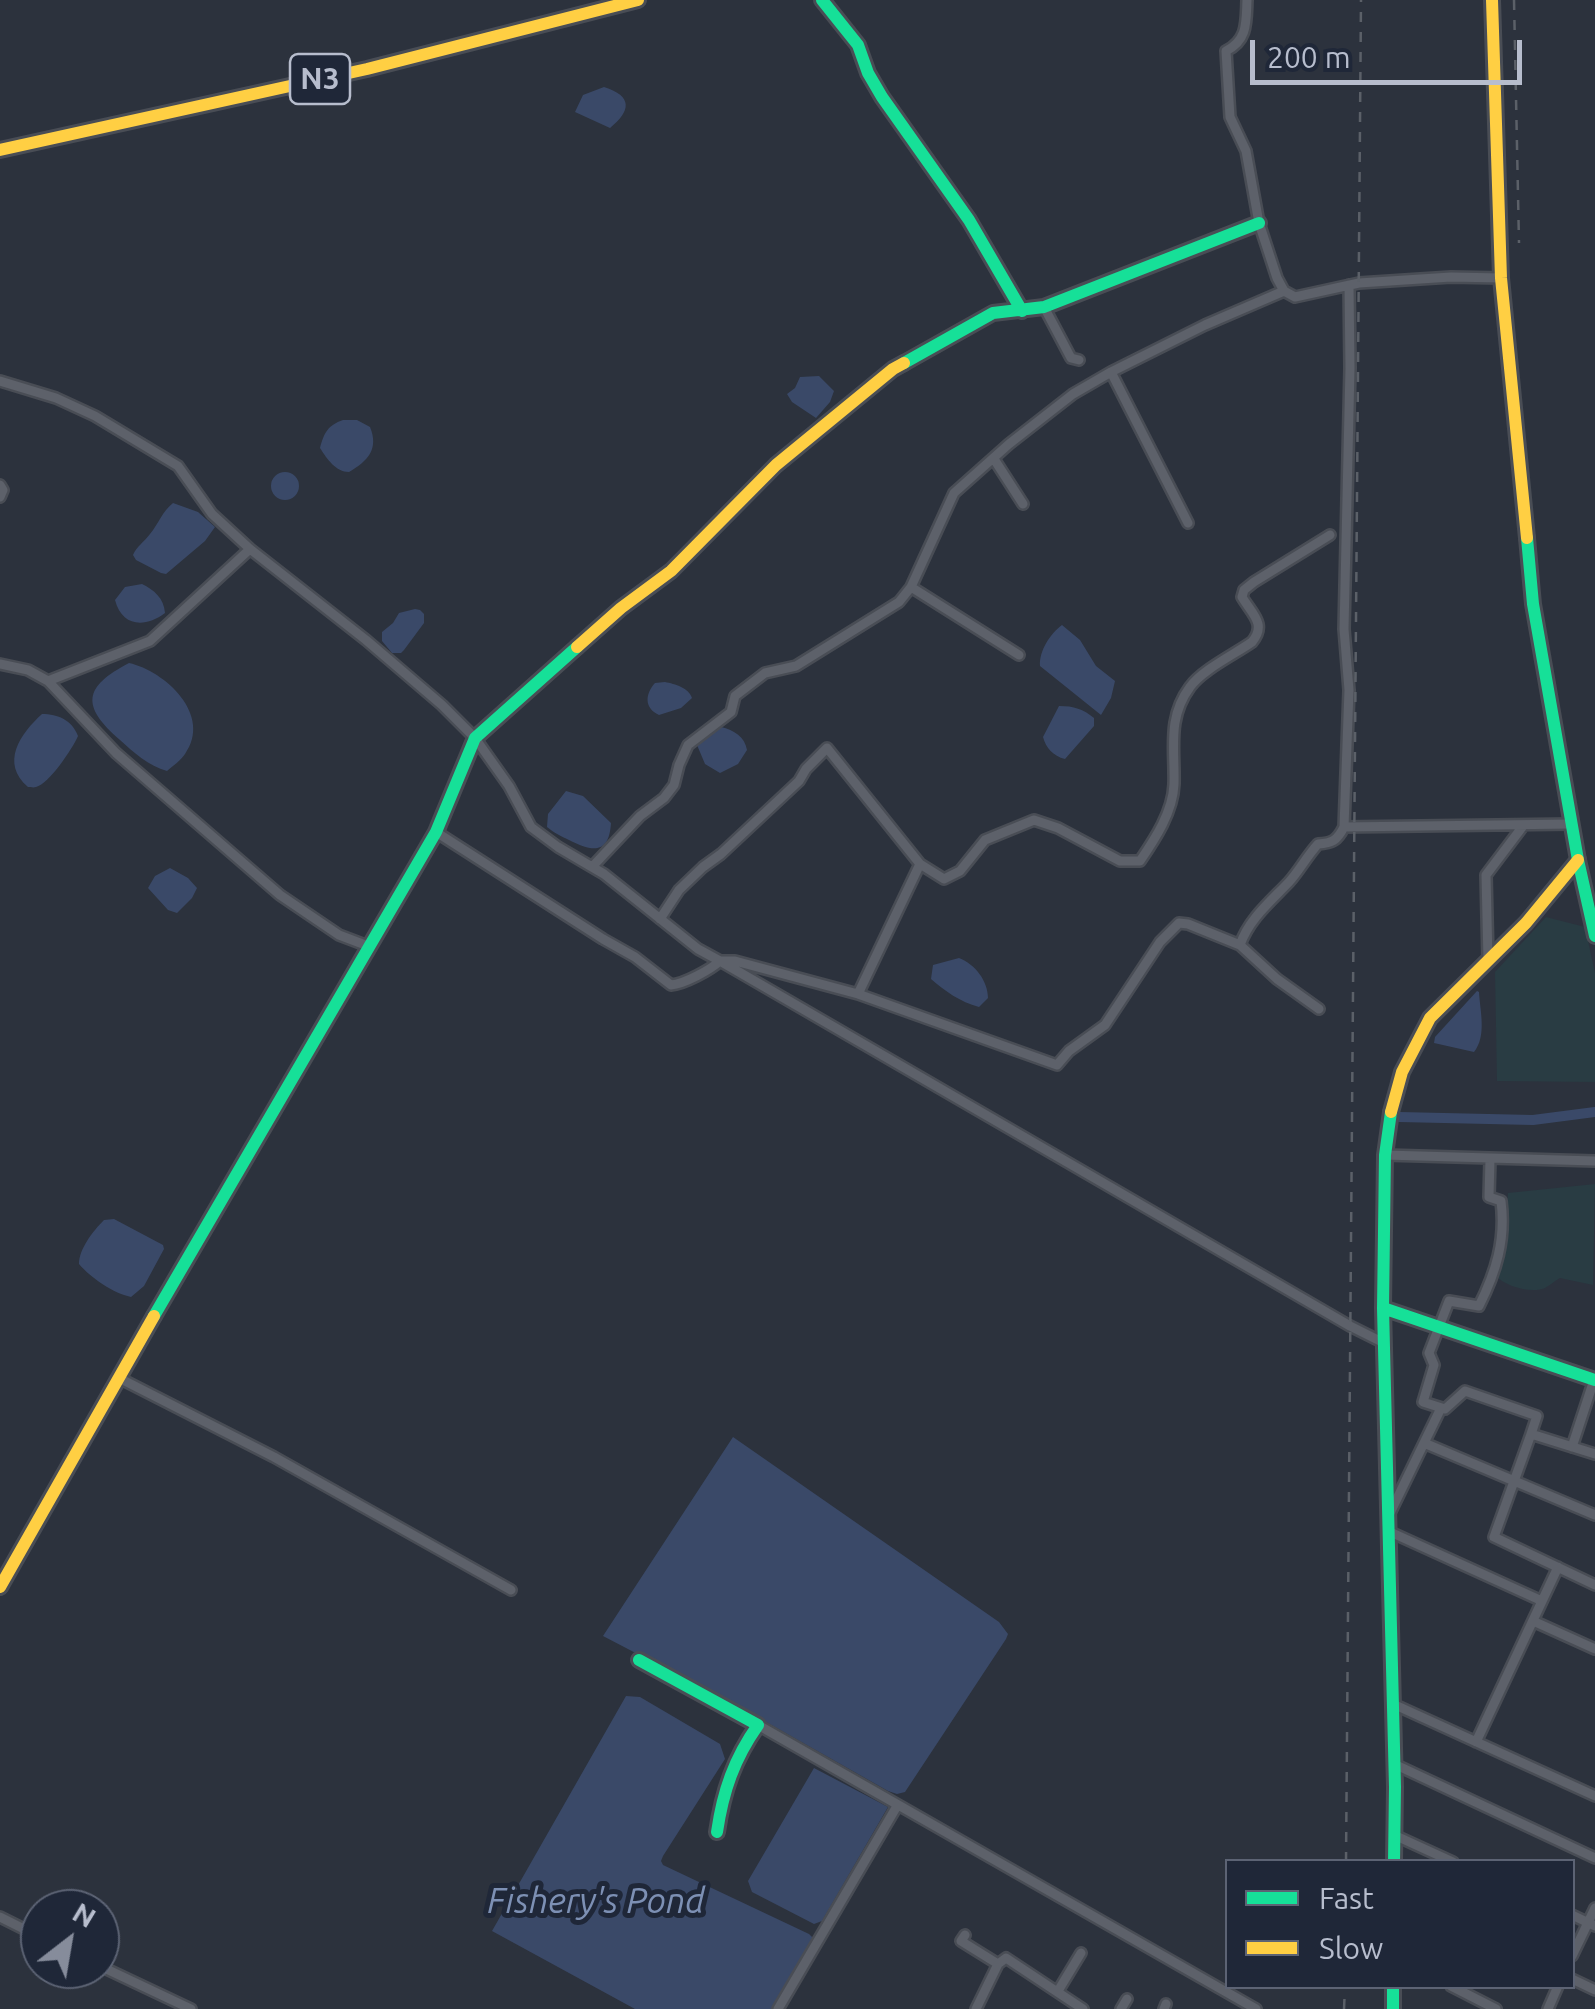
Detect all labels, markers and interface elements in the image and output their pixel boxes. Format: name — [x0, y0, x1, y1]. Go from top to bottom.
scale bar — [1255, 20, 1528, 82]
text: 200 m — [1267, 40, 1351, 74]
road number: N3 — [290, 54, 350, 104]
legend — [1225, 1859, 1575, 1989]
water label: Fishery's Pond — [487, 1880, 705, 1922]
text: Fast — [1319, 1881, 1374, 1915]
north arrow — [20, 1889, 120, 1989]
text: N — [68, 1896, 102, 1933]
text: Slow — [1319, 1931, 1383, 1965]

